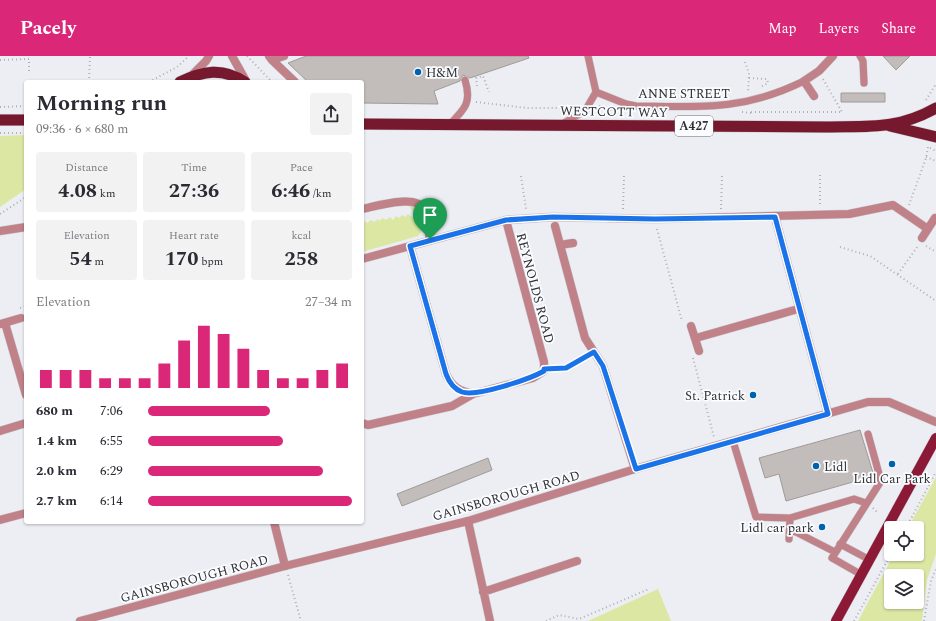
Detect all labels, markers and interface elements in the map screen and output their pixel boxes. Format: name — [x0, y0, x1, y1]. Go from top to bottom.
text: Pacely — [20, 14, 76, 43]
text: Map — [768, 18, 797, 39]
text: Layers — [819, 18, 859, 39]
text: Share — [881, 18, 916, 39]
place label: H&M — [426, 63, 458, 83]
marker: H&M — [413, 67, 423, 77]
street label: ANNE STREET — [638, 84, 730, 104]
text: Morning run — [36, 87, 167, 120]
button: share — [310, 93, 352, 135]
street label: WESTCOTT WAY — [560, 101, 668, 123]
road number: A427 — [675, 116, 713, 136]
text: 09:36 · 6 × 680 m — [36, 119, 128, 139]
text: Distance — [65, 159, 108, 176]
text: Time — [181, 159, 207, 176]
text: Pace — [290, 159, 313, 176]
text: 4.08 — [58, 176, 97, 206]
text: 27:36 — [169, 176, 219, 206]
text: 6:46 — [271, 176, 310, 206]
text: km — [97, 185, 115, 202]
text: /km — [310, 185, 331, 202]
pin — [413, 198, 447, 239]
icon: arrive — [419, 204, 441, 226]
text: Elevation — [64, 227, 110, 244]
text: Heart rate — [169, 227, 219, 244]
text: kcal — [291, 227, 311, 244]
street label: REYNOLDS ROAD — [511, 231, 559, 346]
text: 54 — [69, 244, 92, 274]
text: 170 — [165, 244, 199, 274]
text: 258 — [284, 244, 318, 274]
text: m — [92, 253, 104, 270]
text: bpm — [199, 253, 223, 270]
text: Elevation — [36, 292, 90, 312]
text: 27–34 m — [305, 292, 352, 312]
place label: St. Patrick — [685, 386, 745, 406]
marker: St. Patrick — [748, 390, 758, 400]
text: 680 m — [36, 401, 73, 421]
text: 7:06 — [100, 401, 123, 421]
text: 1.4 km — [36, 431, 77, 451]
text: 6:55 — [100, 431, 123, 451]
place label: Lidl — [824, 457, 848, 477]
marker: Lidl Car Park — [887, 459, 897, 469]
text: 2.0 km — [36, 461, 77, 481]
text: 6:29 — [100, 461, 123, 481]
marker: Lidl — [811, 461, 821, 471]
street label: GAINSBOROUGH ROAD — [430, 465, 582, 527]
place label: Lidl Car Park — [853, 469, 931, 489]
text: 2.7 km — [36, 491, 77, 511]
text: 6:14 — [100, 491, 123, 511]
place label: Lidl car park — [740, 518, 814, 538]
map controls — [884, 521, 924, 609]
button: locate — [884, 521, 924, 561]
marker: Lidl car park — [817, 522, 827, 532]
street label: GAINSBOROUGH ROAD — [118, 550, 271, 608]
button: layers — [884, 569, 924, 609]

